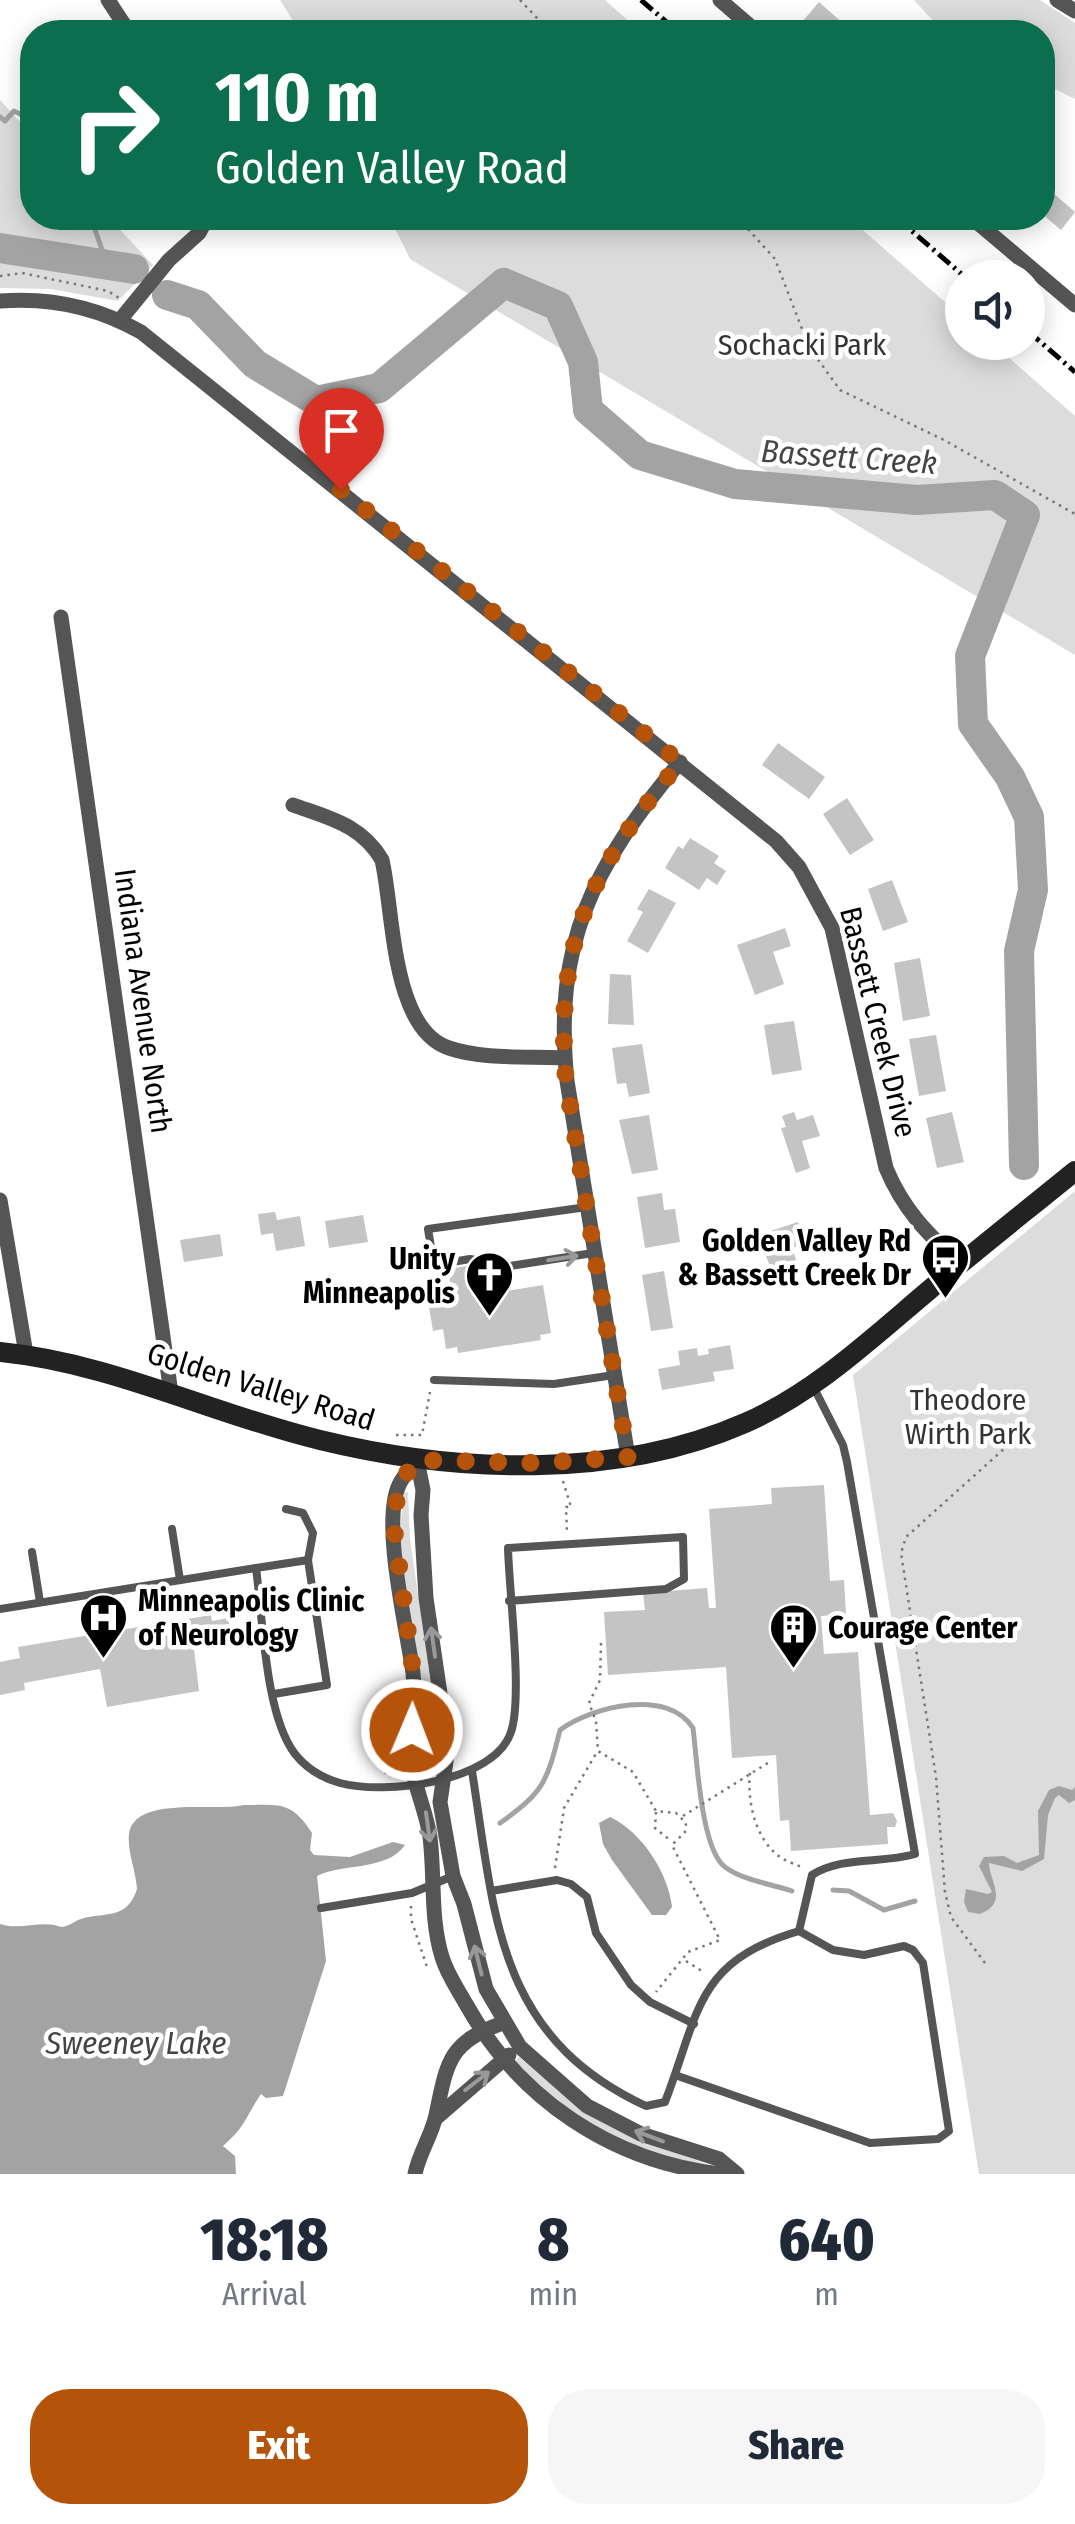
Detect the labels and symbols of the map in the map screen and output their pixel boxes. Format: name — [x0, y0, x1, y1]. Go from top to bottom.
park label: Sochacki Park — [718, 327, 886, 363]
pin — [299, 388, 384, 491]
water label: Bassett Creek — [760, 432, 938, 482]
street label: Indiana Avenue North — [107, 866, 179, 1136]
street label: Bassett Creek Drive — [832, 903, 924, 1141]
place label: Golden Valley Rd & Bassett Creek Dr — [678, 1223, 912, 1293]
bus stop icon: Golden Valley Rd & Bassett Creek Dr — [920, 1232, 972, 1300]
place label: Unity Minneapolis — [303, 1241, 456, 1311]
one-way arrow — [546, 1248, 579, 1267]
church icon: Unity Minneapolis — [464, 1250, 516, 1318]
street label: Golden Valley Road — [143, 1335, 379, 1439]
park label: Theodore Wirth Park — [905, 1382, 1031, 1452]
place label: Minneapolis Clinic of Neurology — [138, 1583, 365, 1653]
hospital icon: Minneapolis Clinic of Neurology — [77, 1592, 129, 1660]
building icon: Courage Center — [767, 1602, 819, 1670]
place label: Courage Center — [828, 1610, 1018, 1646]
one-way arrow — [423, 1626, 441, 1659]
position arrow — [360, 1678, 464, 1782]
one-way arrow — [420, 1811, 438, 1843]
one-way arrow — [468, 1945, 486, 1977]
water label: Sweeney Lake — [45, 2024, 226, 2062]
one-way arrow — [463, 2071, 489, 2093]
one-way arrow — [634, 2126, 664, 2144]

